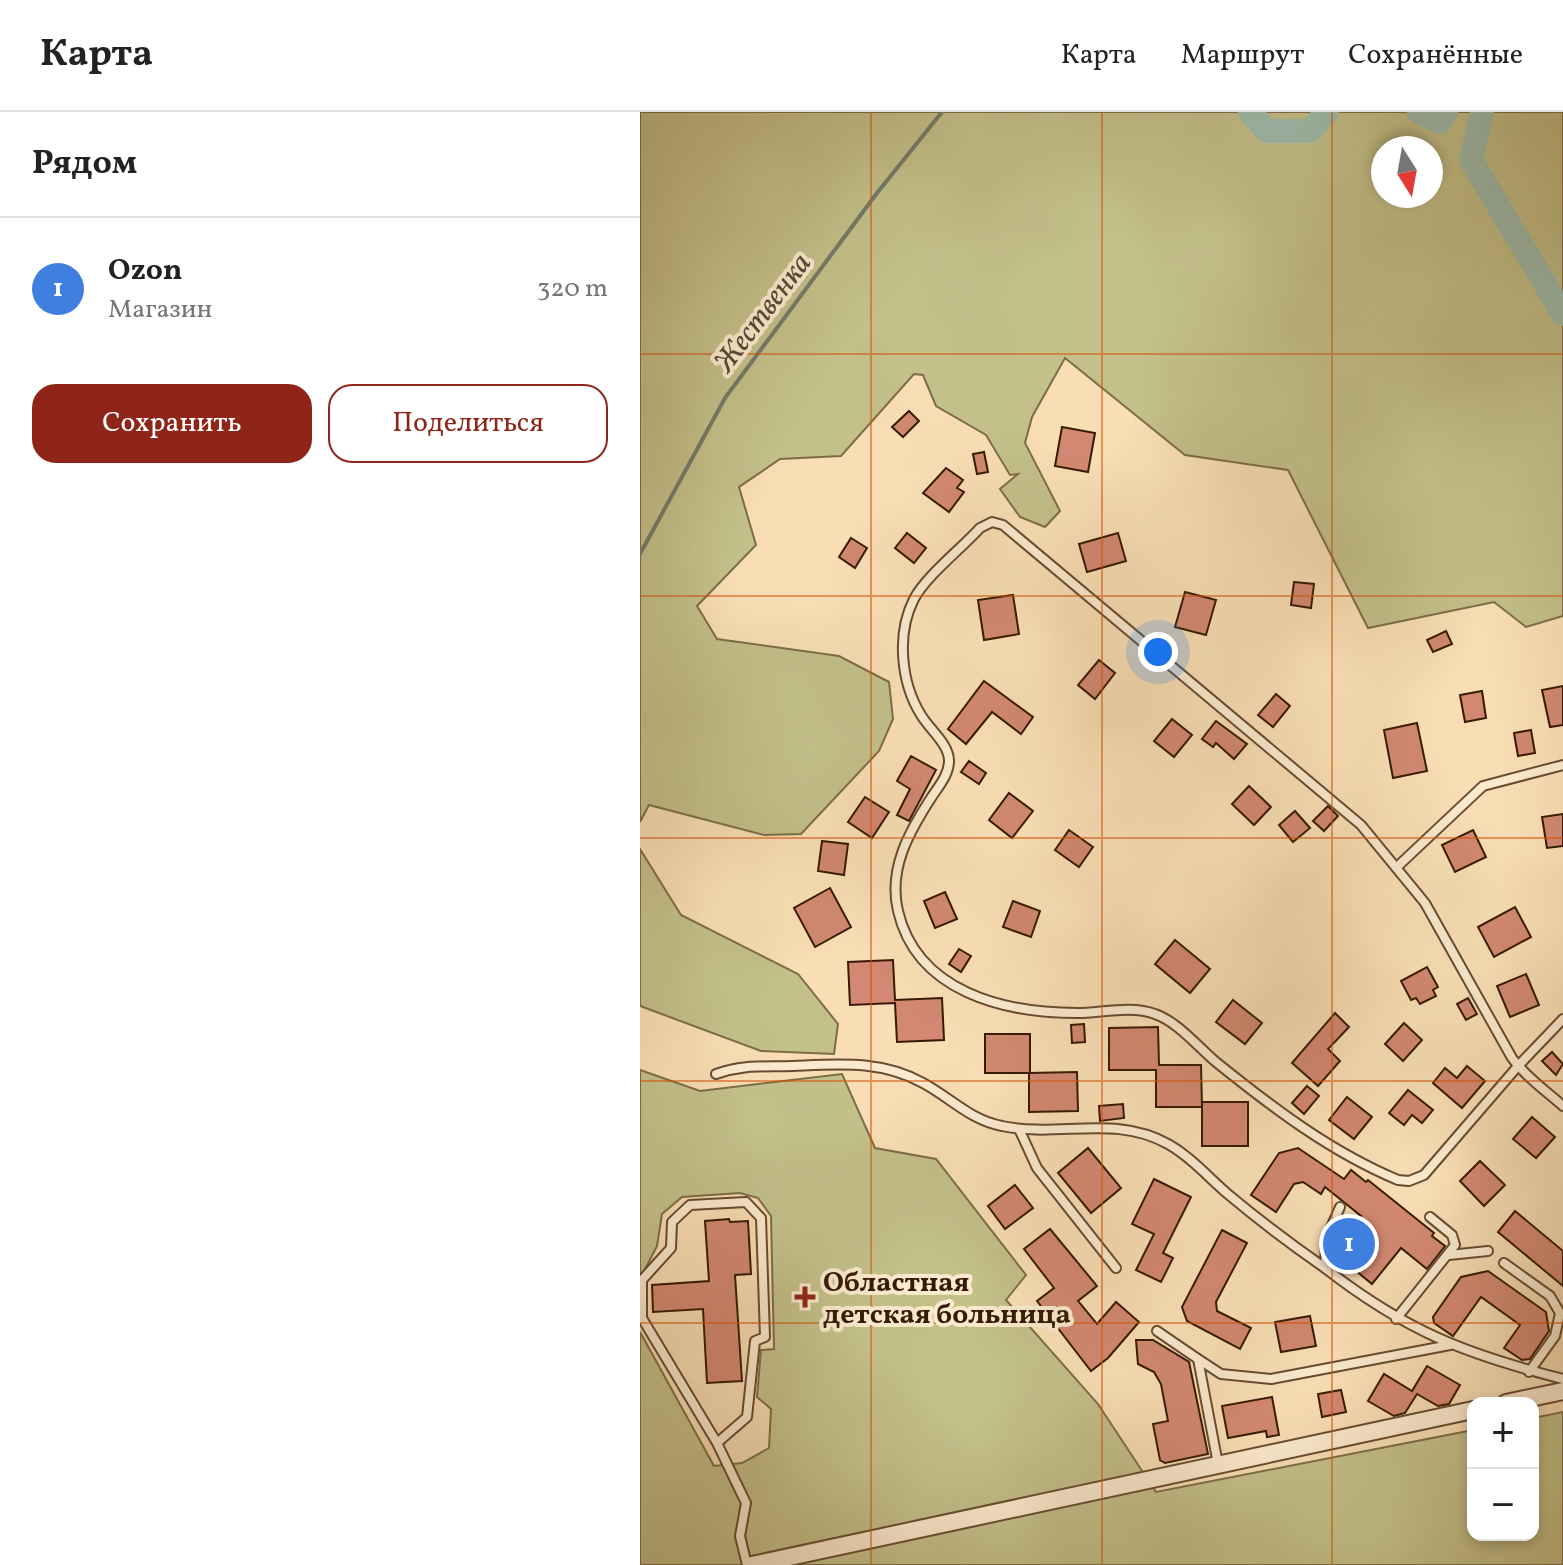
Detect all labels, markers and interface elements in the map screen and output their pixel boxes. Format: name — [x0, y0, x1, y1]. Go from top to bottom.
text: Карта — [40, 29, 153, 82]
text: Карта — [1061, 36, 1137, 75]
text: Маршрут — [1181, 36, 1304, 75]
text: Сохранённые — [1348, 36, 1523, 75]
north arrow — [1371, 136, 1443, 208]
text: Рядом — [32, 141, 137, 188]
water label: Жественка — [704, 245, 822, 382]
text: Ozon — [108, 250, 182, 292]
text: 1 — [53, 271, 63, 307]
text: 320 m — [537, 271, 608, 307]
text: Магазин — [108, 292, 212, 328]
button: Сохранить — [32, 384, 312, 463]
button: Поделиться — [328, 384, 608, 463]
your location — [1138, 632, 1178, 672]
pin: 1 — [1323, 1214, 1375, 1274]
place label: Областная детская больница — [823, 1264, 1071, 1335]
marker: Областная детская больница — [794, 1286, 816, 1308]
map controls — [1467, 1397, 1539, 1541]
button: + — [1467, 1397, 1539, 1469]
button: − — [1467, 1469, 1539, 1541]

